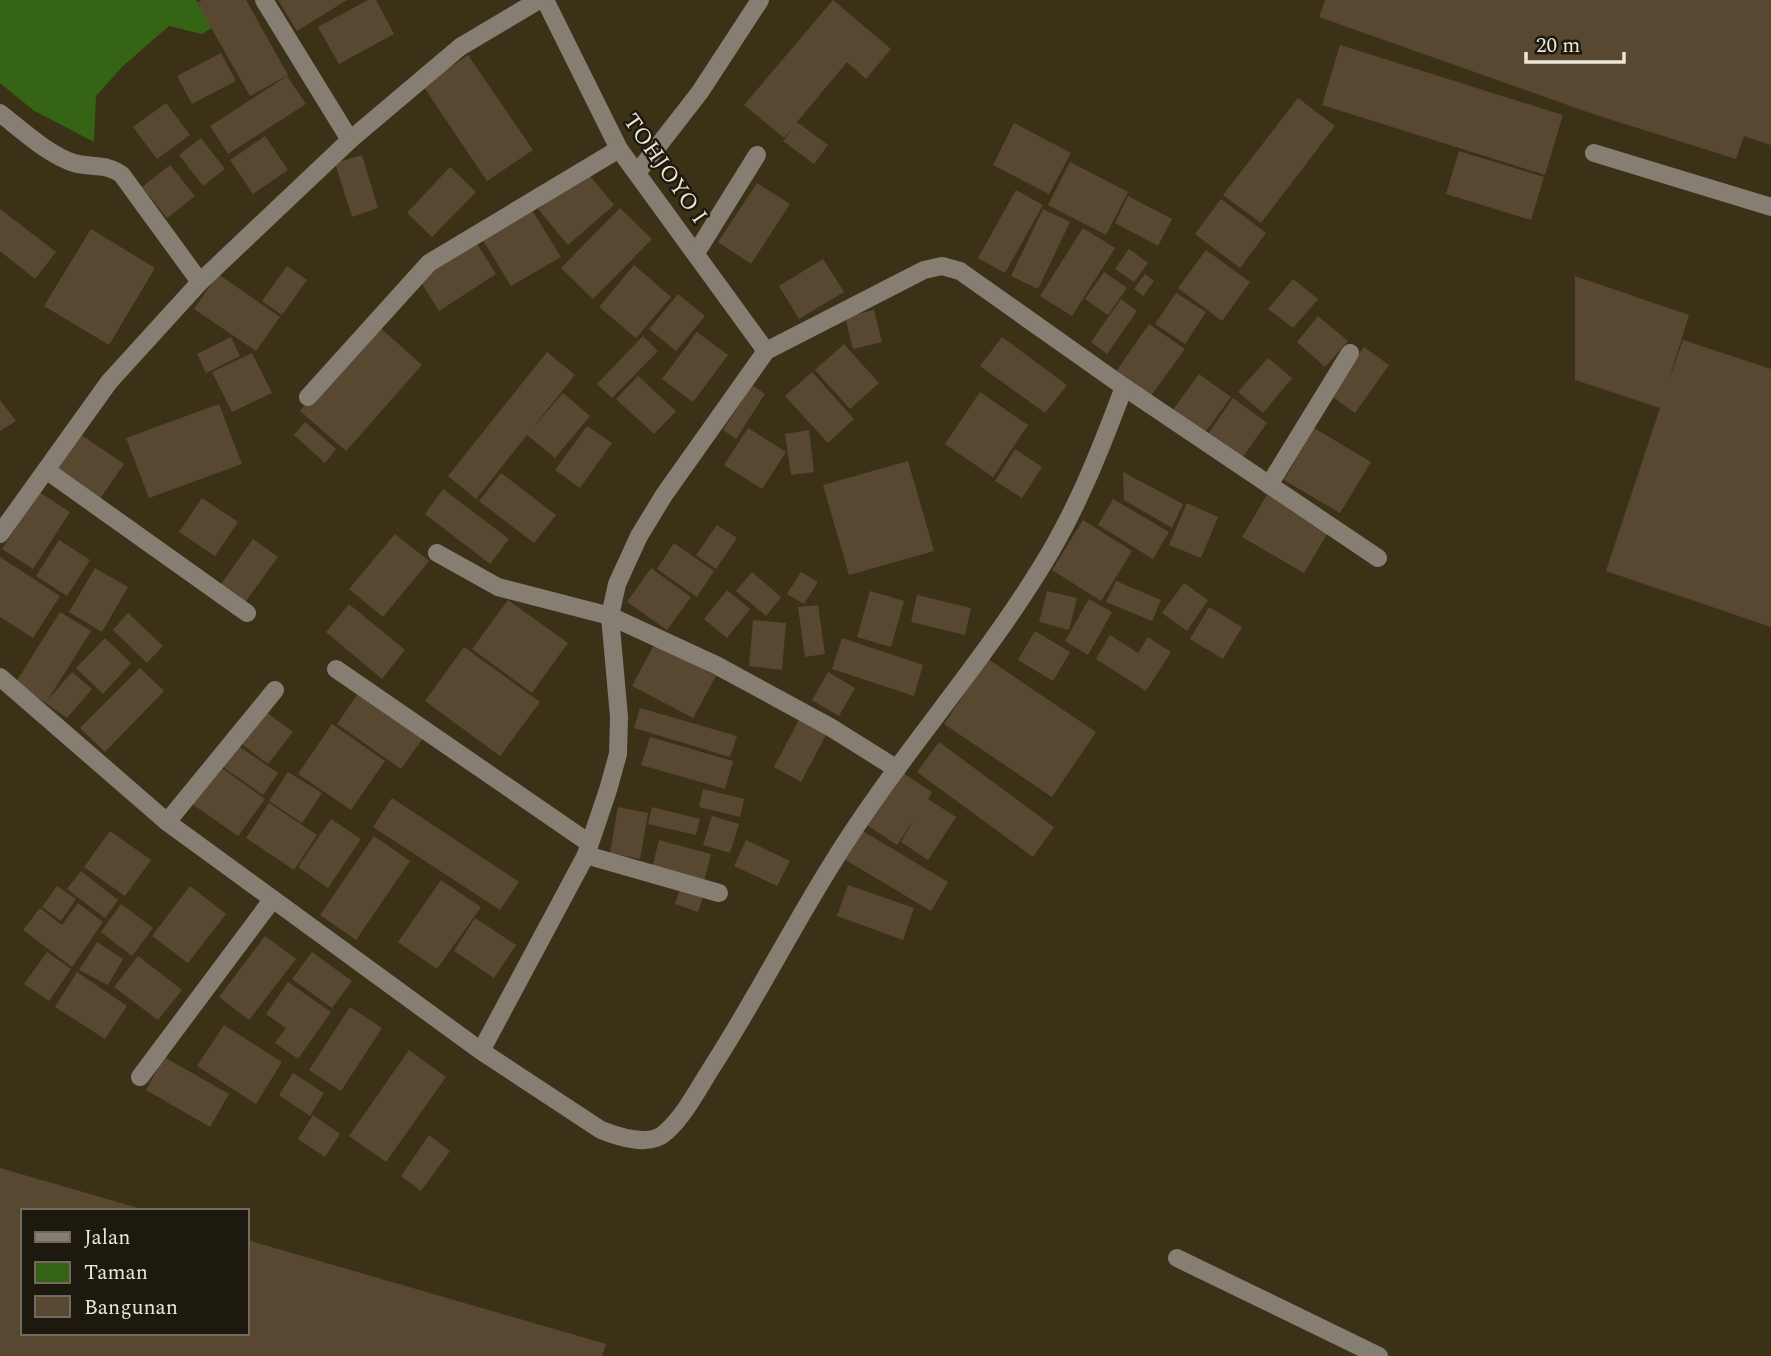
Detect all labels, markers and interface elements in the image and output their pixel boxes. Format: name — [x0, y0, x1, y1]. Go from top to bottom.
scale bar — [1526, 21, 1624, 65]
text: 20 m — [1536, 30, 1580, 62]
street label: TOHJOYO I — [614, 106, 716, 231]
legend — [21, 1209, 248, 1335]
text: Jalan — [84, 1222, 130, 1254]
text: Taman — [84, 1257, 148, 1289]
text: Bangunan — [84, 1292, 178, 1324]

